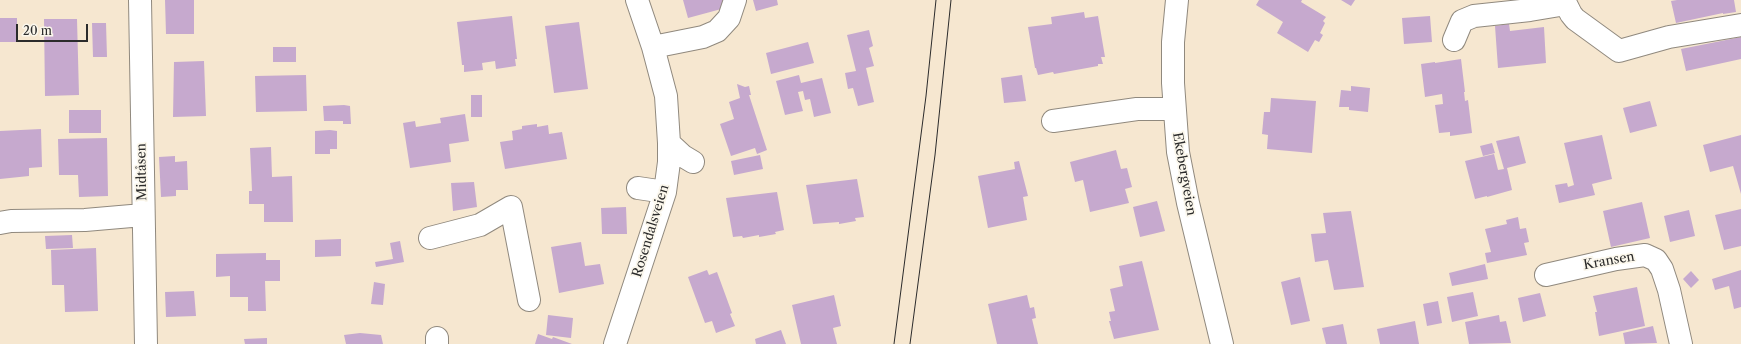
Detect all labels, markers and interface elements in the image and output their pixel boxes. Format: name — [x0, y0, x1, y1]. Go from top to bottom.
scale bar — [18, 16, 90, 42]
text: 20 m — [23, 23, 52, 38]
street label: Ekebergveien — [1169, 131, 1199, 217]
street label: Midtåsen — [134, 143, 150, 201]
street label: Rosendalsveien — [630, 183, 672, 279]
street label: Kransen — [1582, 249, 1636, 273]

